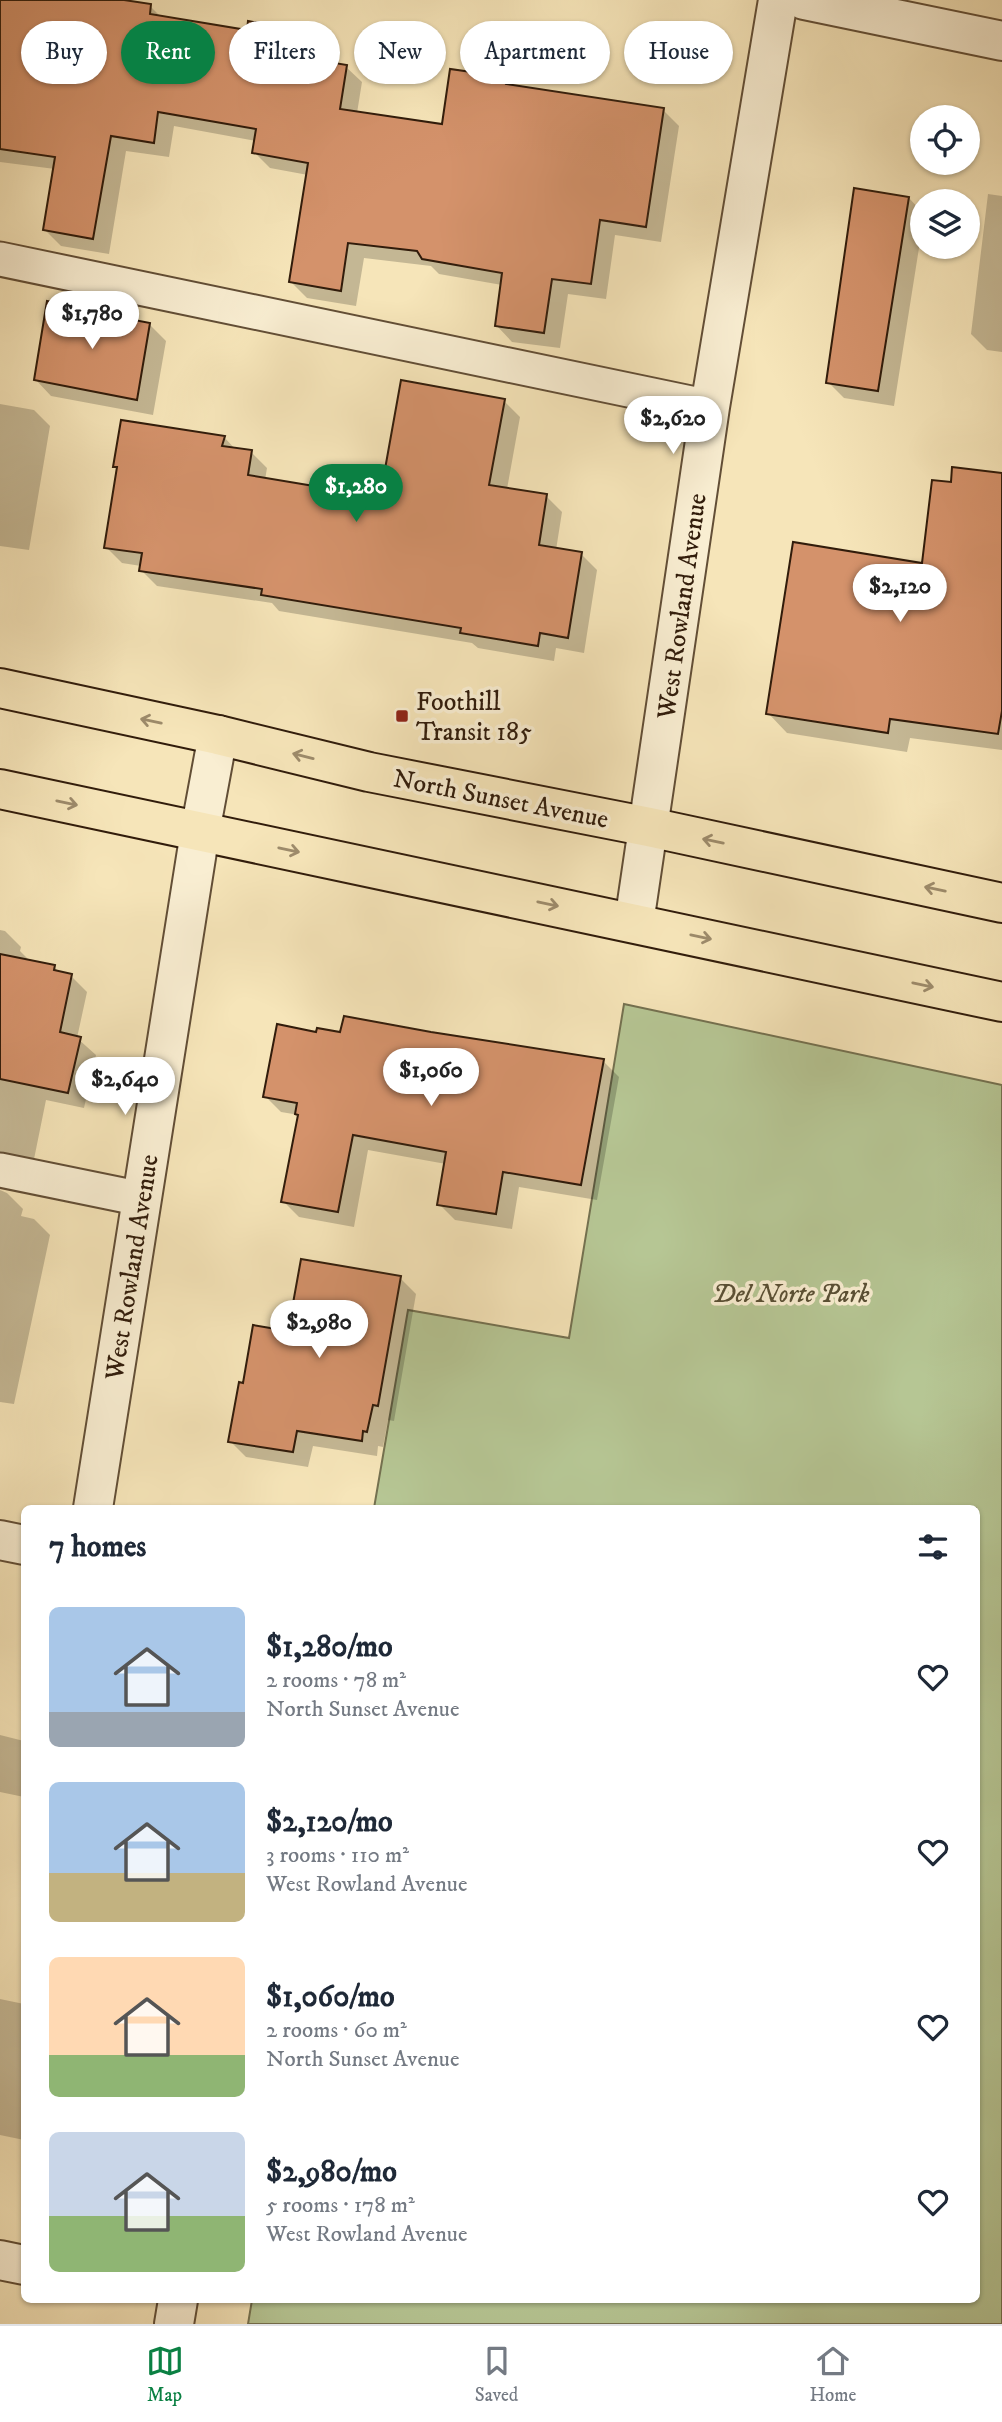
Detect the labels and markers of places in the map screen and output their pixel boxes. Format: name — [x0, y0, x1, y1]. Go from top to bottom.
pin: $1,780 — [35, 292, 149, 351]
pin: $2,620 — [616, 396, 730, 456]
pin: $1,280 — [299, 464, 413, 524]
pin: $2,120 — [843, 564, 957, 624]
place label: Foothill Transit 185 — [416, 686, 532, 749]
marker: Foothill Transit 185 — [394, 708, 410, 724]
pin: $1,060 — [374, 1048, 488, 1108]
pin: $2,640 — [68, 1058, 182, 1117]
pin: $2,980 — [262, 1300, 376, 1360]

